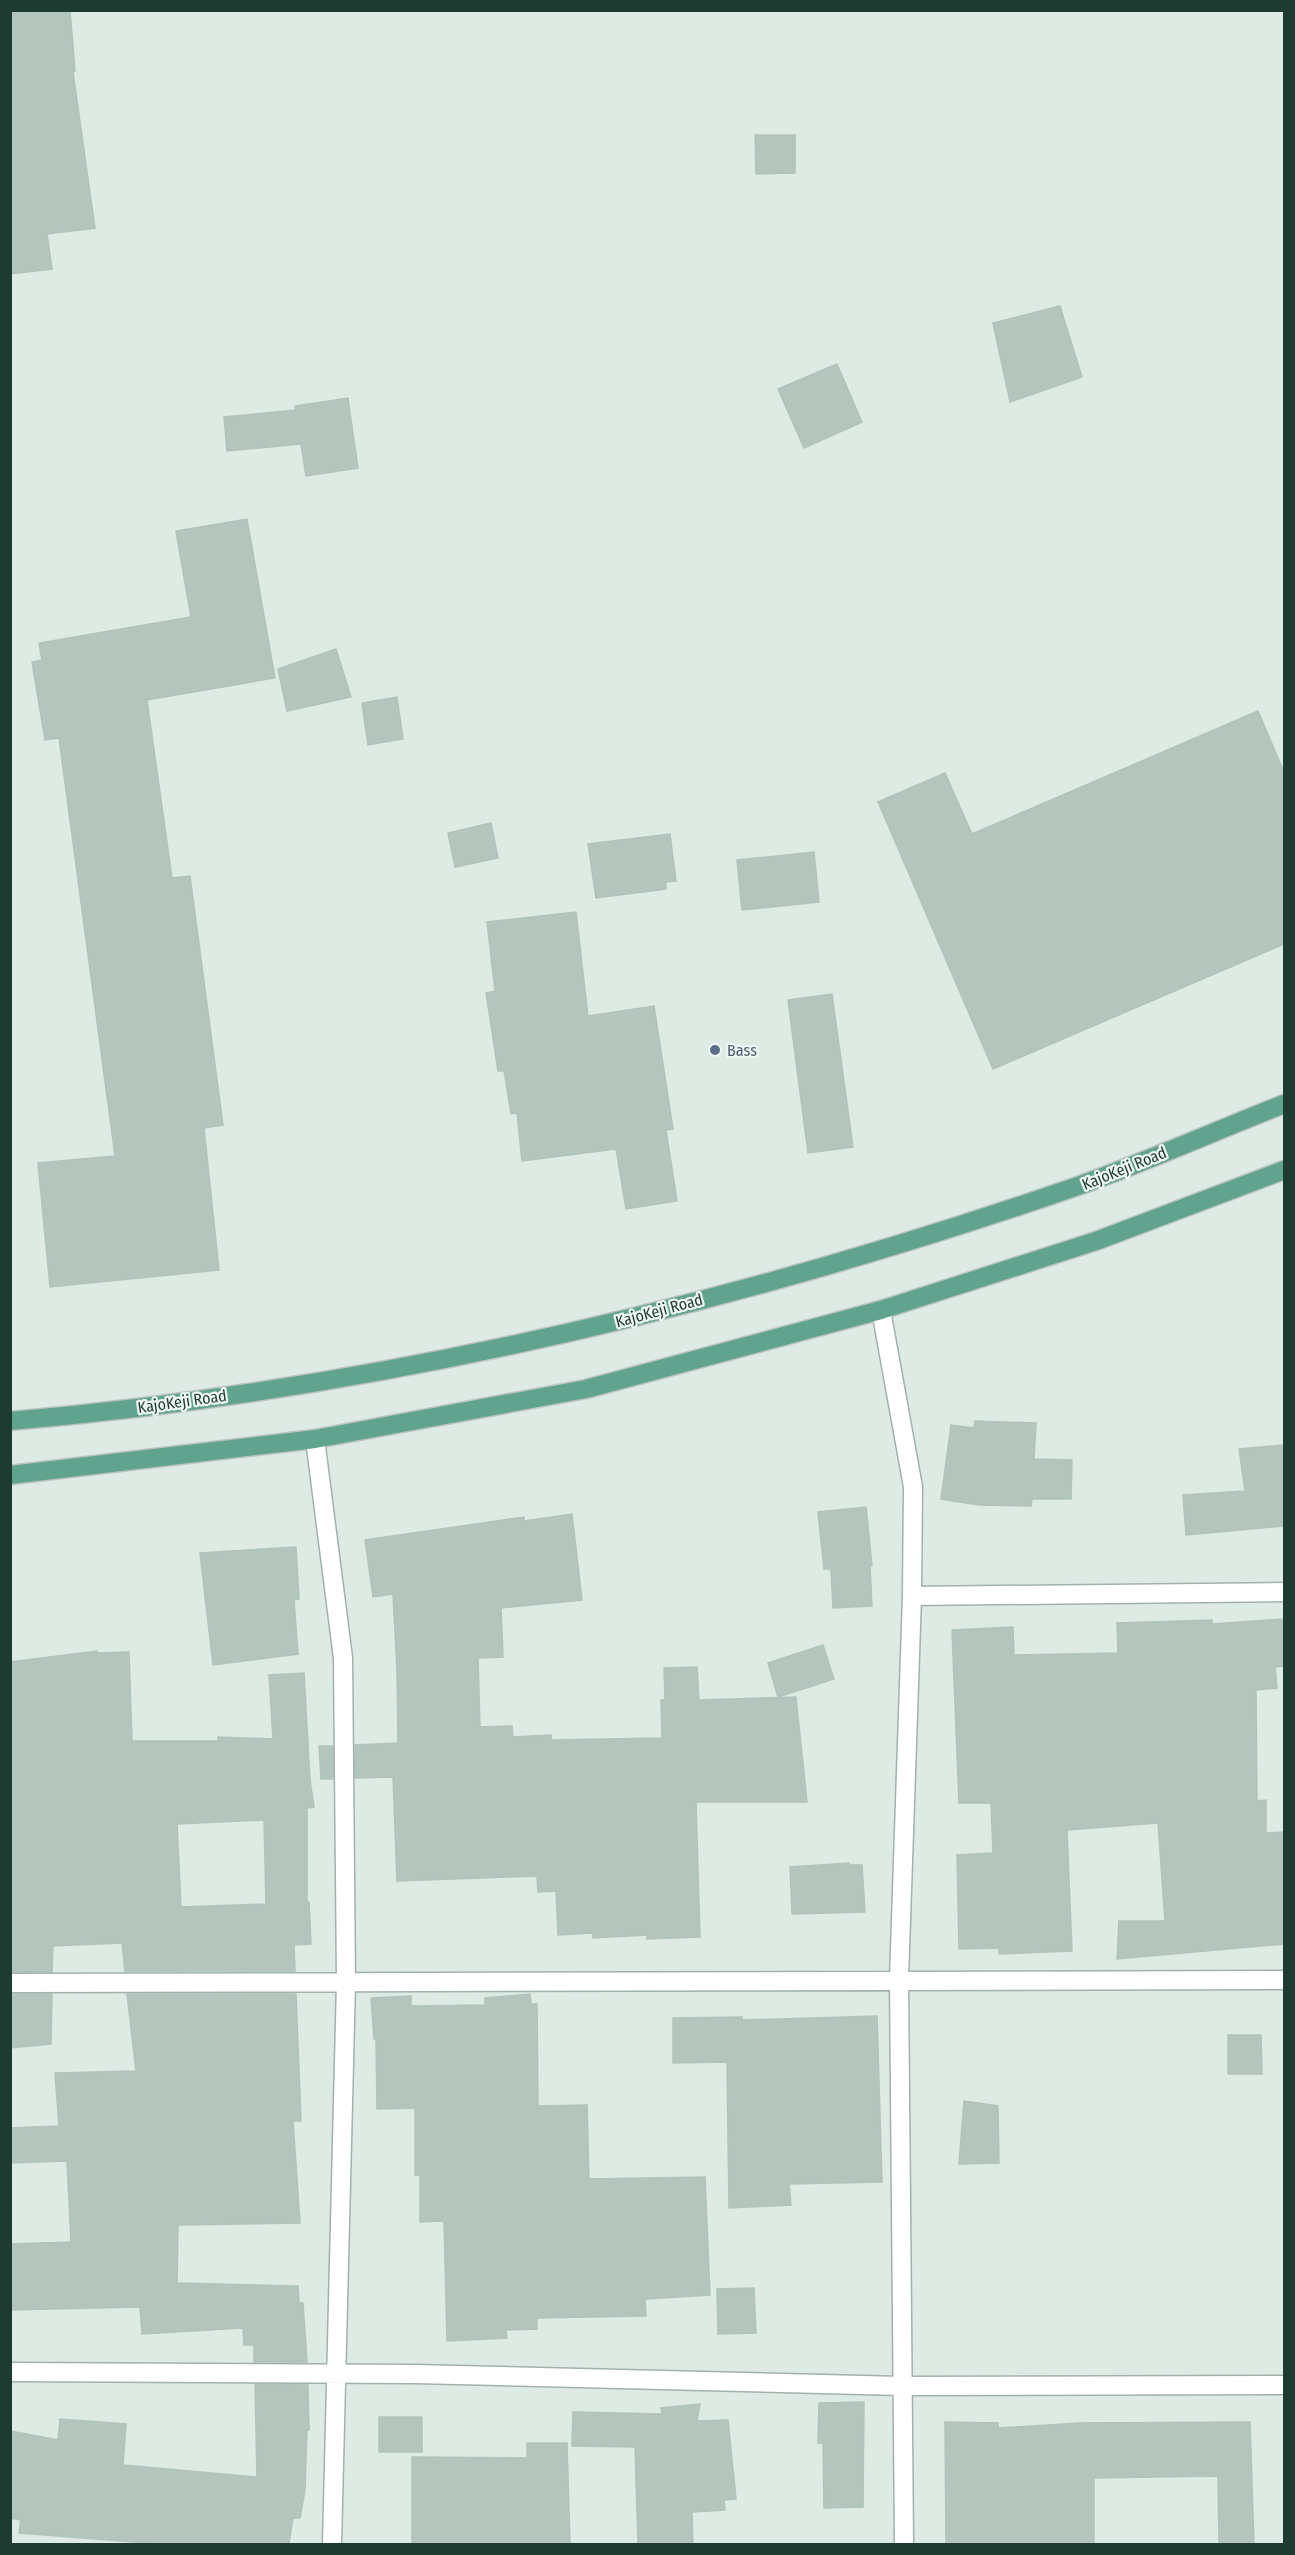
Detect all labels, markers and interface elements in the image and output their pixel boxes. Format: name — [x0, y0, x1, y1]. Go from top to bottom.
place label: Bass — [727, 1041, 757, 1060]
marker: Bass — [708, 1043, 722, 1057]
street label: KajoKeji Road — [1079, 1143, 1169, 1194]
street label: KajoKeji Road — [613, 1290, 705, 1331]
street label: KajoKeji Road — [136, 1386, 228, 1417]

